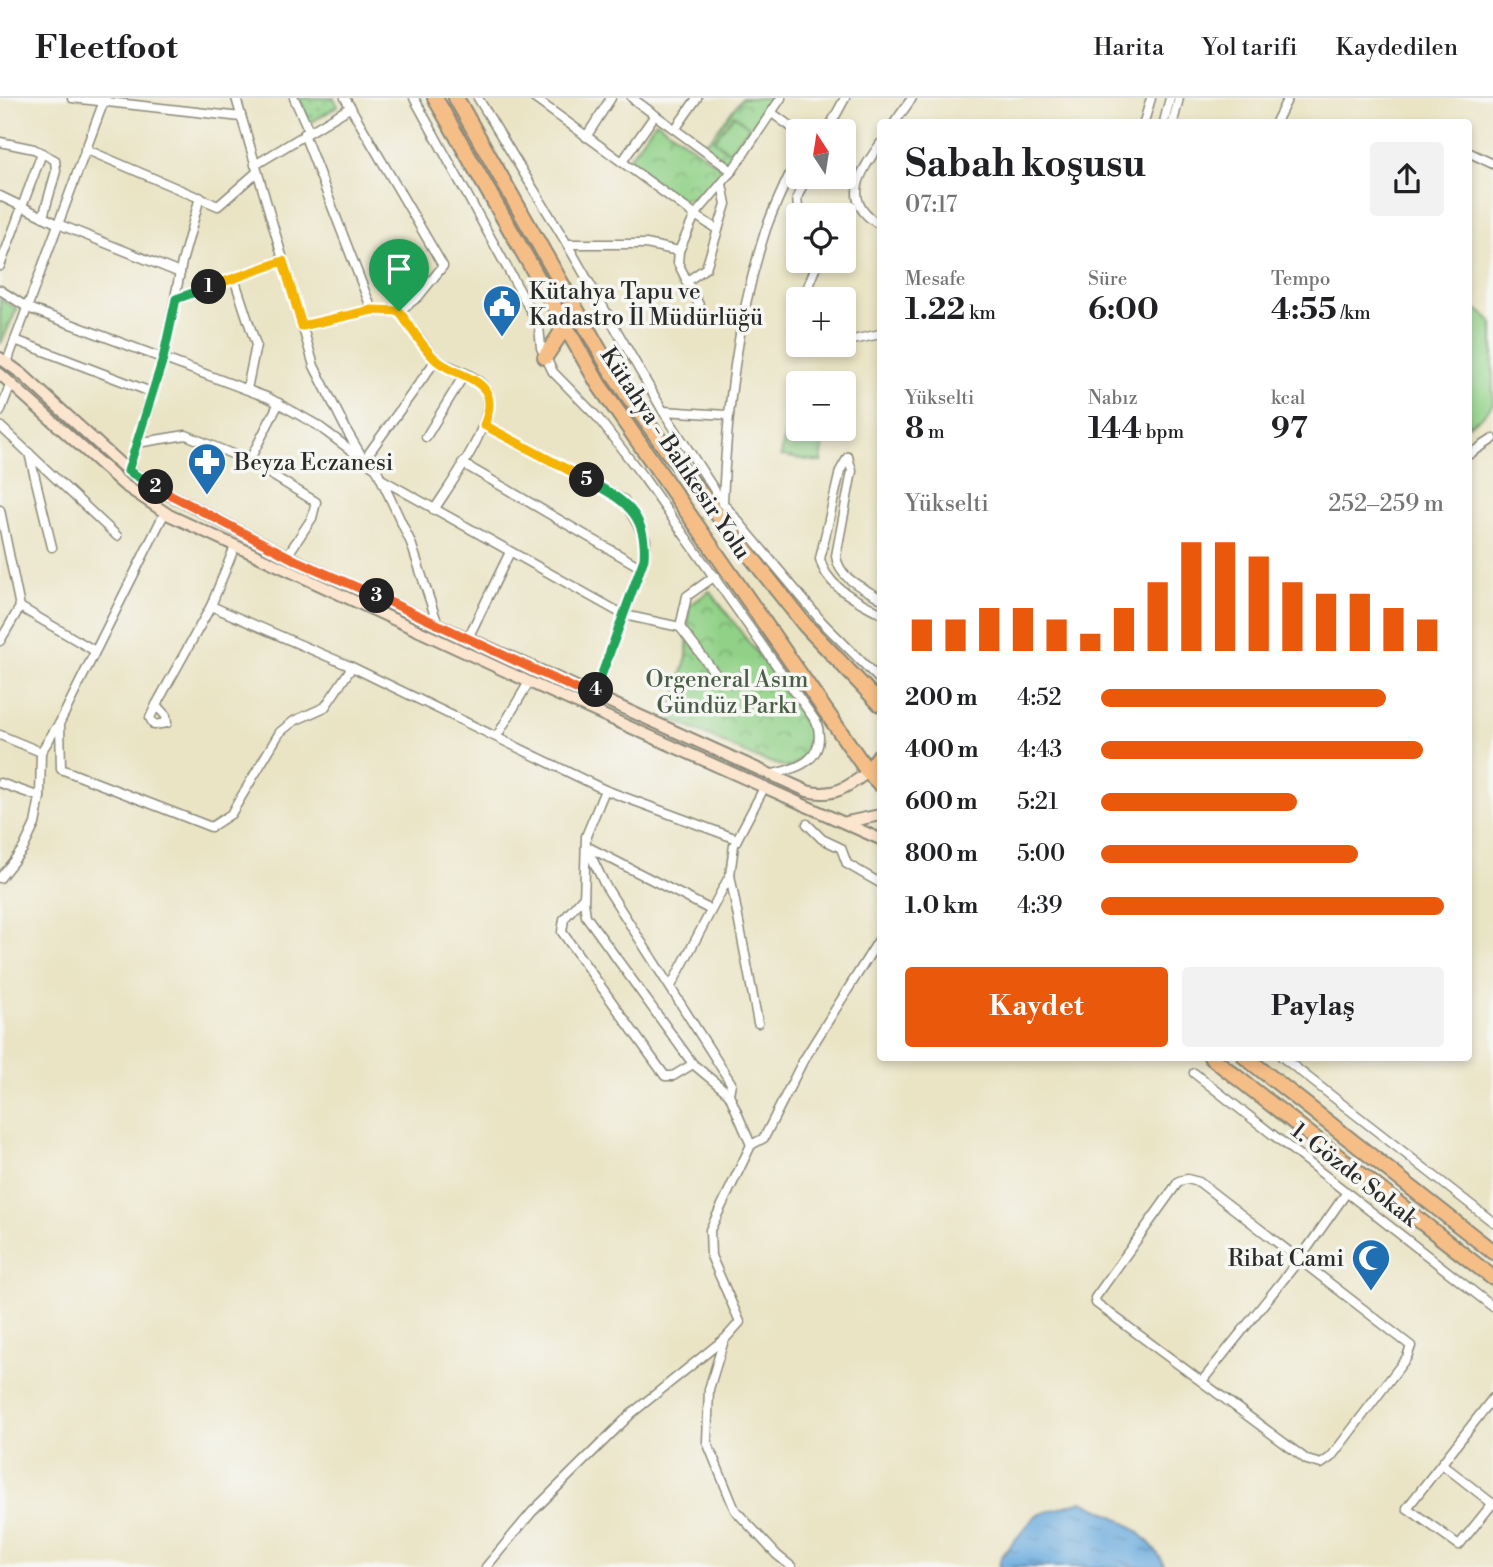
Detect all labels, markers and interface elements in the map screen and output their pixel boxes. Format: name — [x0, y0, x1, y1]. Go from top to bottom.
text: Fleetfoot — [35, 28, 178, 69]
text: Harita — [1093, 33, 1164, 63]
text: Yol tarifi — [1202, 33, 1297, 63]
text: Kaydedilen — [1335, 33, 1458, 63]
north arrow — [786, 119, 856, 189]
map controls — [786, 119, 856, 441]
text: Sabah koşusu — [905, 141, 1146, 188]
button: share — [1370, 142, 1444, 216]
text: 07:17 — [905, 191, 957, 219]
button: locate — [786, 203, 856, 273]
pin — [369, 239, 429, 311]
icon: arrive — [380, 250, 418, 288]
text: Mesafe — [905, 267, 965, 291]
text: Süre — [1088, 267, 1127, 291]
text: Tempo — [1271, 267, 1330, 291]
pin: 1 — [192, 270, 227, 304]
text: 1 — [204, 274, 213, 298]
place label: Kütahya Tapu ve Kadastro İl Müdürlüğü — [529, 278, 763, 332]
public building icon: Kütahya Tapu ve Kadastro İl Müdürlüğü — [481, 283, 523, 338]
button: + — [786, 287, 856, 357]
text: 1.22 — [905, 291, 965, 329]
text: 6:00 — [1088, 291, 1159, 329]
text: 4:55 — [1271, 291, 1337, 329]
text: km — [965, 301, 996, 325]
text: /km — [1337, 301, 1371, 325]
street label: Kütahya - Balıkesir Yolu — [594, 342, 757, 565]
button: − — [786, 371, 856, 441]
text: Yükselti — [905, 386, 974, 410]
text: Nabız — [1088, 386, 1138, 410]
text: kcal — [1271, 386, 1305, 410]
text: 8 — [905, 410, 924, 448]
text: 144 — [1088, 410, 1142, 448]
text: 97 — [1271, 410, 1308, 448]
text: m — [924, 420, 945, 444]
text: bpm — [1142, 420, 1184, 444]
pharmacy icon: Beyza Eczanesi — [186, 441, 228, 496]
place label: Beyza Eczanesi — [233, 449, 393, 477]
pin: 5 — [570, 462, 604, 498]
text: 5 — [581, 467, 592, 491]
pin: 2 — [138, 470, 174, 504]
text: 2 — [150, 474, 161, 498]
text: Yükselti — [905, 490, 989, 518]
text: 252–259 m — [1328, 490, 1444, 518]
pin: 3 — [360, 578, 394, 614]
text: 3 — [371, 583, 382, 607]
park label: Orgeneral Asım Gündüz Parkı — [646, 666, 808, 720]
pin: 4 — [578, 672, 614, 708]
text: 4 — [589, 677, 602, 701]
text: 200 m — [905, 684, 977, 712]
text: 4:52 — [1017, 684, 1062, 712]
text: 400 m — [905, 736, 978, 764]
text: 4:43 — [1017, 736, 1062, 764]
text: 600 m — [905, 788, 978, 816]
text: 5:21 — [1017, 788, 1058, 816]
text: 800 m — [905, 840, 978, 868]
text: 5:00 — [1017, 840, 1065, 868]
text: 1.0 km — [905, 892, 978, 920]
text: 4:39 — [1017, 892, 1063, 920]
button: Kaydet — [905, 967, 1168, 1047]
button: Paylaş — [1182, 967, 1444, 1047]
street label: 1. Gözde Sokak — [1285, 1117, 1424, 1234]
mosque icon: Ribat Cami — [1350, 1237, 1392, 1292]
place label: Ribat Cami — [1228, 1245, 1344, 1273]

